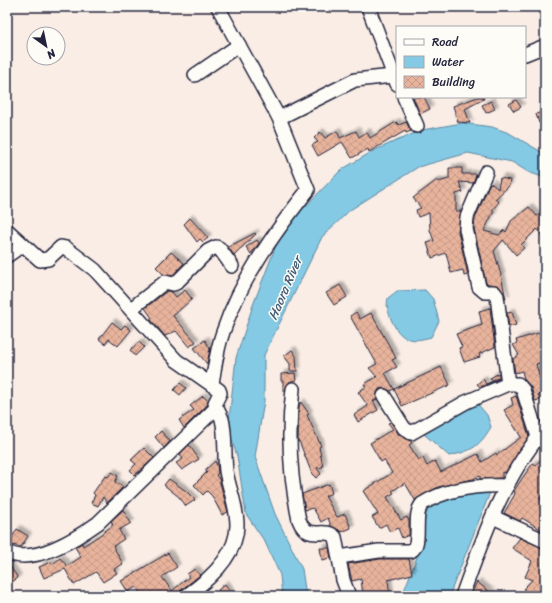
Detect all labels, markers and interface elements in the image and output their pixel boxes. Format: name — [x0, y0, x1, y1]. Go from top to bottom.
north arrow — [26, 26, 66, 66]
legend — [396, 26, 526, 98]
text: Road — [432, 31, 459, 53]
text: N — [42, 43, 60, 64]
text: Water — [432, 51, 465, 73]
text: Building — [432, 71, 475, 93]
water label: Haora River — [261, 250, 310, 323]

